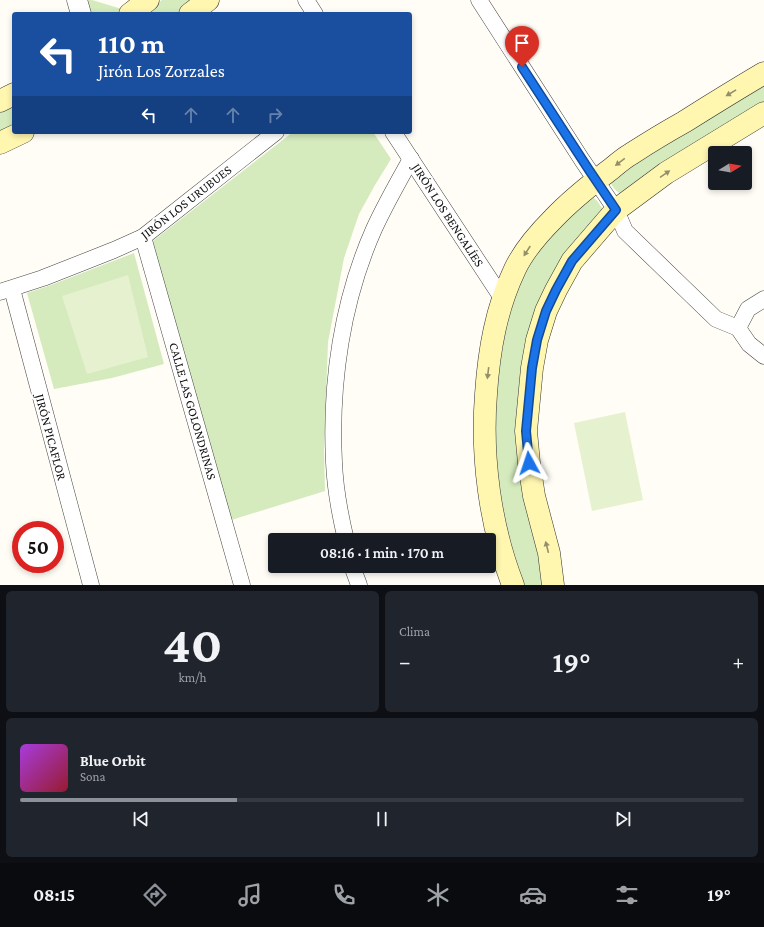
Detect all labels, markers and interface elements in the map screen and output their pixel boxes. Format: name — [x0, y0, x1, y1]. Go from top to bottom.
pin — [505, 26, 539, 67]
icon: left — [32, 28, 84, 80]
text: 110 m — [98, 28, 165, 59]
icon: arrive — [511, 32, 533, 54]
text: Jirón Los Zorzales — [98, 61, 225, 81]
one-way arrow — [726, 89, 736, 97]
icon: left — [138, 104, 160, 126]
icon: ahead — [180, 104, 202, 126]
icon: ahead — [222, 104, 244, 126]
icon: right — [264, 104, 286, 126]
north arrow — [708, 146, 752, 190]
map controls — [708, 146, 752, 190]
one-way arrow — [615, 157, 626, 166]
street label: JIRÓN LOS BENGALÍES — [408, 160, 487, 269]
street label: JIRÓN LOS URUBUES — [137, 162, 234, 243]
one-way arrow — [660, 170, 670, 178]
one-way arrow — [523, 245, 530, 257]
street label: CALLE LAS GOLONDRINAS — [166, 341, 220, 481]
one-way arrow — [485, 367, 491, 379]
street label: JIRÓN PICAFLOR — [32, 391, 70, 483]
position arrow — [508, 442, 550, 484]
speed limit sign: 50 — [12, 521, 64, 573]
one-way arrow — [544, 540, 550, 552]
text: 08:16 · 1 min · 170 m — [320, 545, 444, 561]
text: 40 — [163, 615, 222, 673]
text: Clima — [399, 624, 430, 639]
text: 19° — [553, 645, 590, 678]
text: − — [399, 649, 411, 674]
text: + — [732, 649, 744, 674]
text: km/h — [178, 670, 207, 685]
text: Blue Orbit — [80, 753, 146, 769]
text: Sona — [80, 769, 106, 784]
icon: previous — [130, 808, 152, 830]
icon: pause — [371, 808, 393, 830]
icon: next — [612, 808, 634, 830]
icon: directions — [141, 881, 169, 909]
icon: music — [236, 881, 264, 909]
icon: phone — [330, 881, 358, 909]
icon: climate — [424, 881, 452, 909]
icon: car — [519, 881, 547, 909]
icon: filters — [613, 881, 641, 909]
text: 08:15 — [33, 885, 75, 905]
text: 19° — [707, 885, 731, 905]

